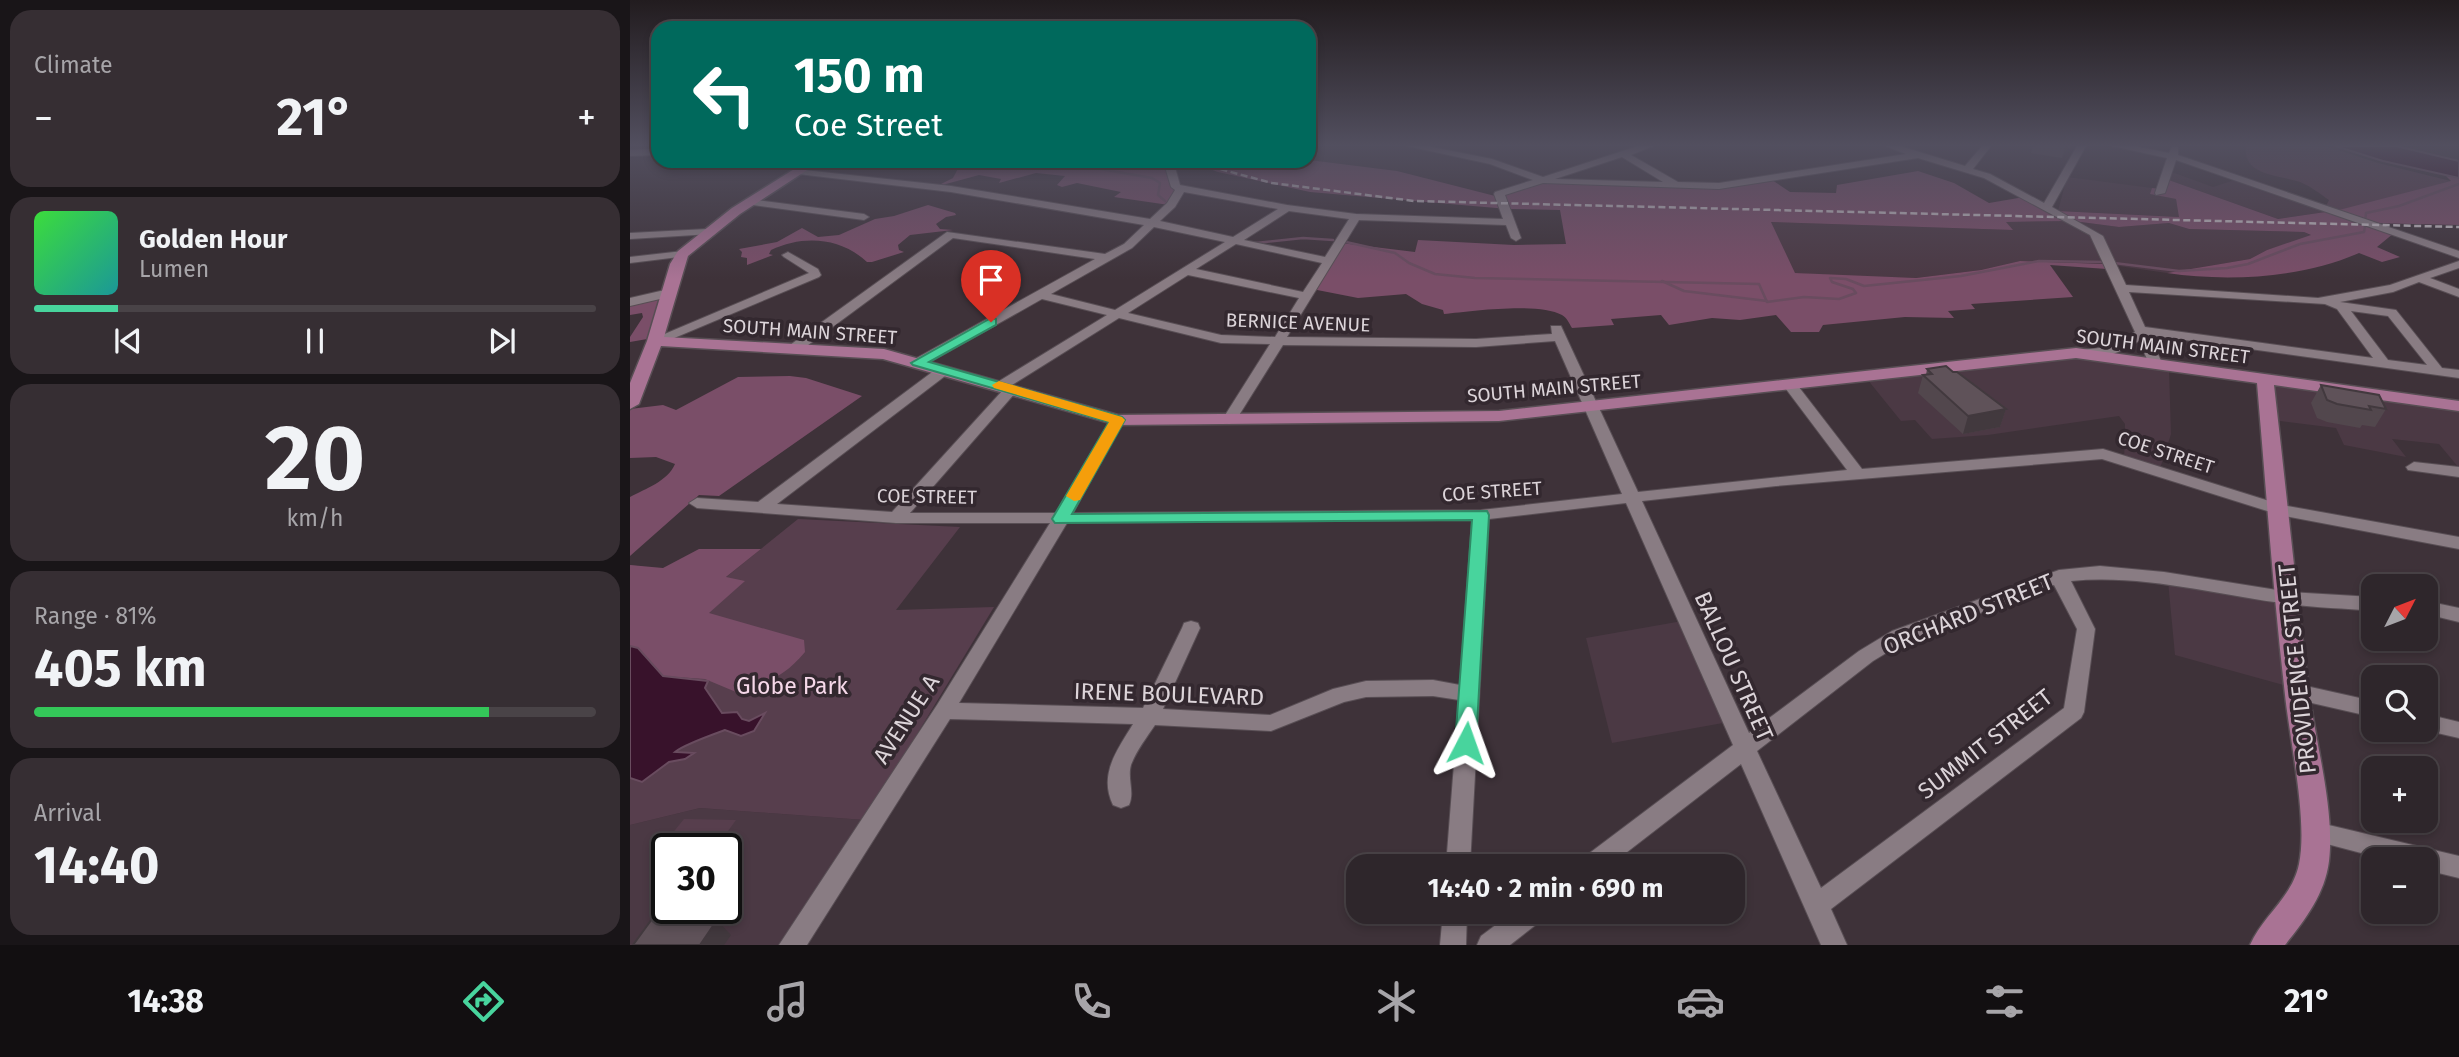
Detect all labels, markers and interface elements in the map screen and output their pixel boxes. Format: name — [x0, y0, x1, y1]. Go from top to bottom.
text: 150 m — [794, 46, 925, 105]
icon: left — [679, 49, 770, 140]
text: Climate — [34, 51, 113, 79]
text: 21° — [277, 86, 354, 149]
text: − — [34, 95, 53, 141]
text: + — [577, 95, 596, 141]
text: Coe Street — [794, 106, 943, 144]
text: Golden Hour — [139, 224, 287, 255]
pin — [961, 250, 1021, 322]
text: Lumen — [139, 255, 209, 283]
icon: arrive — [972, 261, 1010, 299]
street label: BERNICE AVENUE — [1225, 308, 1371, 337]
street label: SOUTH MAIN STREET — [722, 314, 898, 349]
icon: previous — [109, 322, 147, 360]
icon: pause — [296, 322, 334, 360]
icon: next — [483, 322, 521, 360]
street label: SOUTH MAIN STREET — [2075, 324, 2251, 369]
street label: SOUTH MAIN STREET — [1466, 369, 1642, 408]
text: 20 — [265, 404, 365, 513]
street label: COE STREET — [2115, 426, 2217, 479]
street label: COE STREET — [1441, 477, 1543, 506]
street label: COE STREET — [877, 484, 977, 509]
text: km/h — [287, 504, 343, 532]
street label: PROVIDENCE STREET — [2272, 563, 2322, 775]
street label: ORCHARD STREET — [1879, 567, 2057, 661]
north arrow — [2361, 574, 2438, 651]
map controls — [2361, 574, 2438, 924]
street label: BALLOU STREET — [1689, 587, 1779, 745]
text: Range · 81% — [34, 602, 156, 630]
text: 405 km — [34, 637, 207, 700]
button: search — [2361, 665, 2438, 742]
street label: AVENUE A — [867, 669, 946, 769]
park label: Globe Park — [736, 672, 848, 700]
street label: IRENE BOULEVARD — [1073, 677, 1265, 711]
street label: SUMMIT STREET — [1912, 683, 2058, 805]
position arrow — [1429, 706, 1503, 780]
button: + — [2361, 756, 2438, 833]
text: Arrival — [34, 799, 101, 827]
speed limit sign: 30 — [651, 833, 742, 924]
text: 14:40 — [34, 834, 160, 897]
button: − — [2361, 847, 2438, 924]
text: 14:40 · 2 min · 690 m — [1428, 873, 1663, 904]
icon: directions — [459, 977, 508, 1026]
icon: music — [763, 977, 812, 1026]
icon: phone — [1067, 977, 1116, 1026]
icon: climate — [1372, 977, 1421, 1026]
icon: car — [1676, 977, 1725, 1026]
icon: filters — [1980, 977, 2029, 1026]
text: 14:38 — [128, 982, 204, 1020]
text: 21° — [2284, 982, 2331, 1020]

